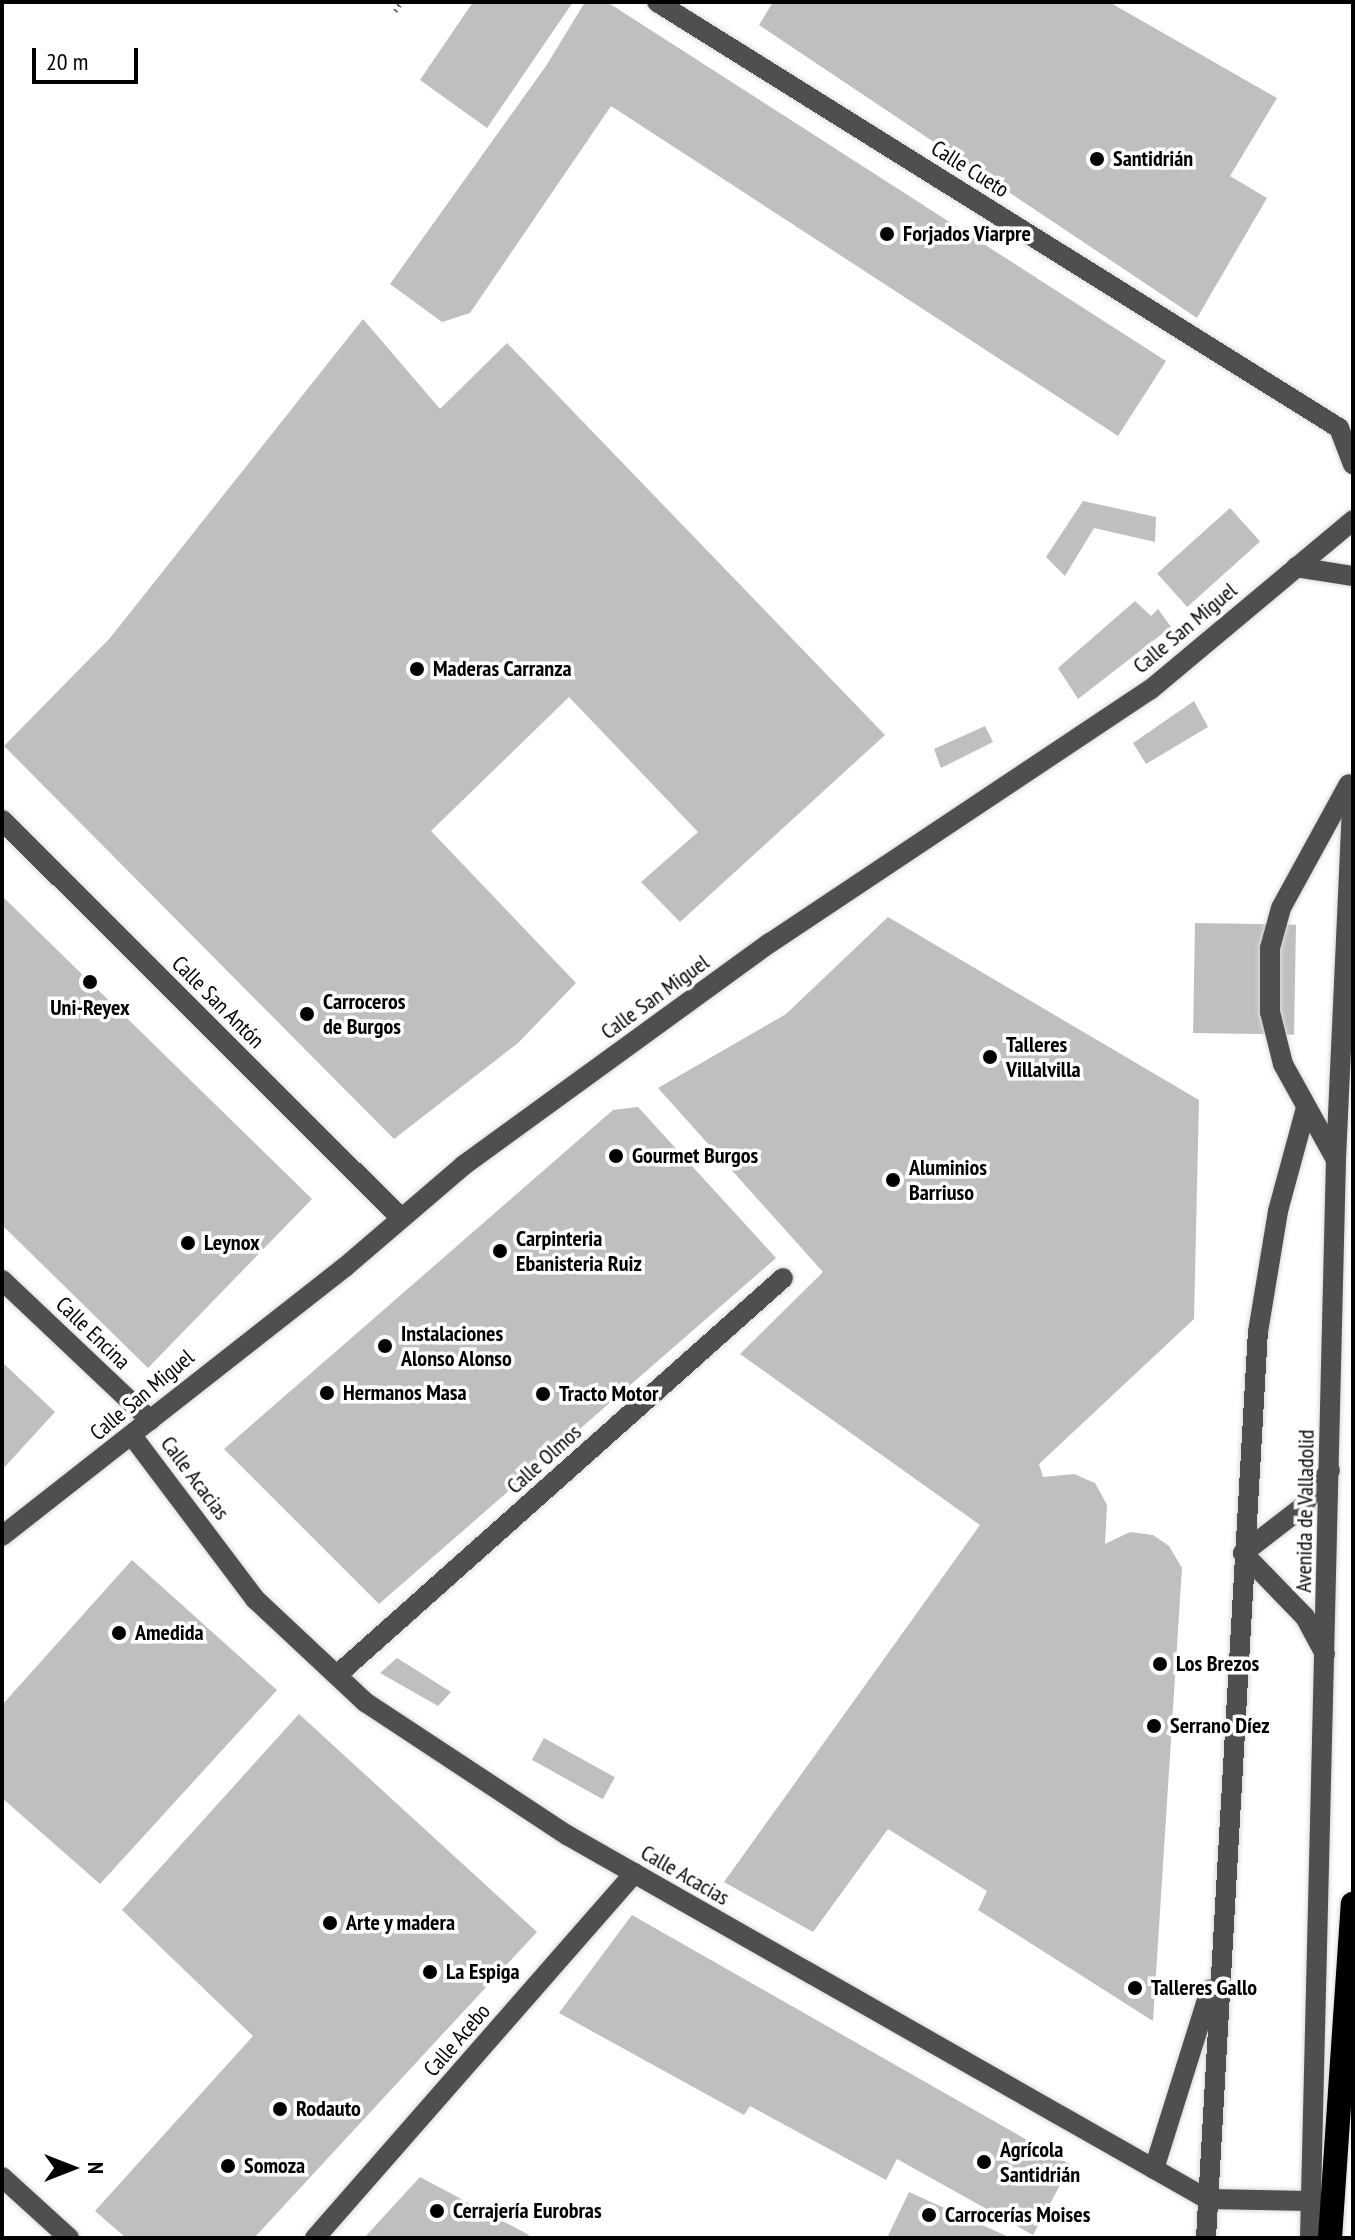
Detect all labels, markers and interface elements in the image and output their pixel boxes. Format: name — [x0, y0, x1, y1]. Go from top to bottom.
scale bar — [36, 32, 142, 82]
text: 20 m — [46, 46, 88, 77]
street label: Calle Cueto — [926, 135, 1014, 203]
place label: Santidrián — [1113, 146, 1193, 172]
marker: Santidrián — [1088, 150, 1106, 168]
place label: Forjados Viarpre — [903, 221, 1032, 247]
marker: Forjados Viarpre — [878, 225, 896, 243]
street label: Calle San Miguel — [1128, 577, 1242, 679]
place label: Maderas Carranza — [433, 656, 572, 682]
marker: Maderas Carranza — [408, 660, 426, 678]
street label: Calle San Miguel — [596, 949, 714, 1045]
street label: Calle San Antón — [166, 950, 270, 1054]
marker: Uni-Reyex — [81, 973, 99, 991]
place label: Carroceros de Burgos — [323, 988, 405, 1040]
place label: Uni-Reyex — [50, 995, 130, 1021]
marker: Carroceros de Burgos — [298, 1005, 316, 1023]
place label: Talleres Villalvilla — [1006, 1031, 1081, 1082]
marker: Talleres Villalvilla — [981, 1048, 999, 1066]
place label: Gourmet Burgos — [632, 1143, 758, 1169]
marker: Gourmet Burgos — [607, 1147, 625, 1165]
place label: Aluminios Barriuso — [909, 1154, 987, 1206]
marker: Aluminios Barriuso — [884, 1171, 902, 1189]
place label: Carpinteria Ebanisteria Ruiz — [516, 1225, 642, 1276]
place label: Leynox — [204, 1230, 260, 1256]
marker: Leynox — [179, 1234, 197, 1252]
marker: Carpinteria Ebanisteria Ruiz — [491, 1242, 509, 1260]
street label: Calle Encina — [50, 1291, 136, 1375]
place label: Instalaciones Alonso Alonso — [401, 1320, 513, 1372]
marker: Instalaciones Alonso Alonso — [376, 1337, 394, 1355]
street label: Calle San Miguel — [85, 1344, 199, 1446]
place label: Hermanos Masa — [343, 1380, 467, 1406]
place label: Tracto Motor — [559, 1381, 659, 1407]
marker: Hermanos Masa — [318, 1384, 336, 1402]
marker: Tracto Motor — [534, 1385, 552, 1403]
street label: Calle Olmos — [501, 1419, 587, 1499]
street label: Avenida de Valladolid — [1290, 1429, 1320, 1593]
street label: Calle Acacias — [155, 1431, 235, 1525]
place label: Amedida — [135, 1620, 204, 1646]
marker: Amedida — [110, 1624, 128, 1642]
place label: Los Brezos — [1176, 1651, 1259, 1677]
marker: Los Brezos — [1151, 1655, 1169, 1673]
place label: Serrano Díez — [1170, 1713, 1270, 1739]
marker: Serrano Díez — [1145, 1717, 1163, 1735]
street label: Calle Acacias — [636, 1839, 734, 1911]
place label: Arte y madera — [346, 1910, 456, 1936]
marker: Arte y madera — [321, 1914, 339, 1932]
place label: La Espiga — [446, 1959, 520, 1985]
marker: La Espiga — [421, 1963, 439, 1981]
place label: Talleres Gallo — [1151, 1975, 1257, 2001]
marker: Talleres Gallo — [1126, 1979, 1144, 1997]
street label: Calle Acebo — [418, 1998, 496, 2082]
place label: Rodauto — [296, 2096, 361, 2122]
marker: Rodauto — [271, 2100, 289, 2118]
north arrow — [32, 2128, 112, 2208]
place label: Agrícola Santidrián — [1000, 2136, 1080, 2188]
place label: Somoza — [244, 2153, 305, 2179]
marker: Agrícola Santidrián — [975, 2153, 993, 2171]
marker: Somoza — [219, 2157, 237, 2175]
text: N — [82, 2162, 110, 2174]
place label: Cerrajería Eurobras — [453, 2198, 602, 2224]
marker: Cerrajería Eurobras — [428, 2202, 446, 2220]
place label: Carrocerías Moises — [945, 2202, 1090, 2228]
marker: Carrocerías Moises — [920, 2206, 938, 2224]

